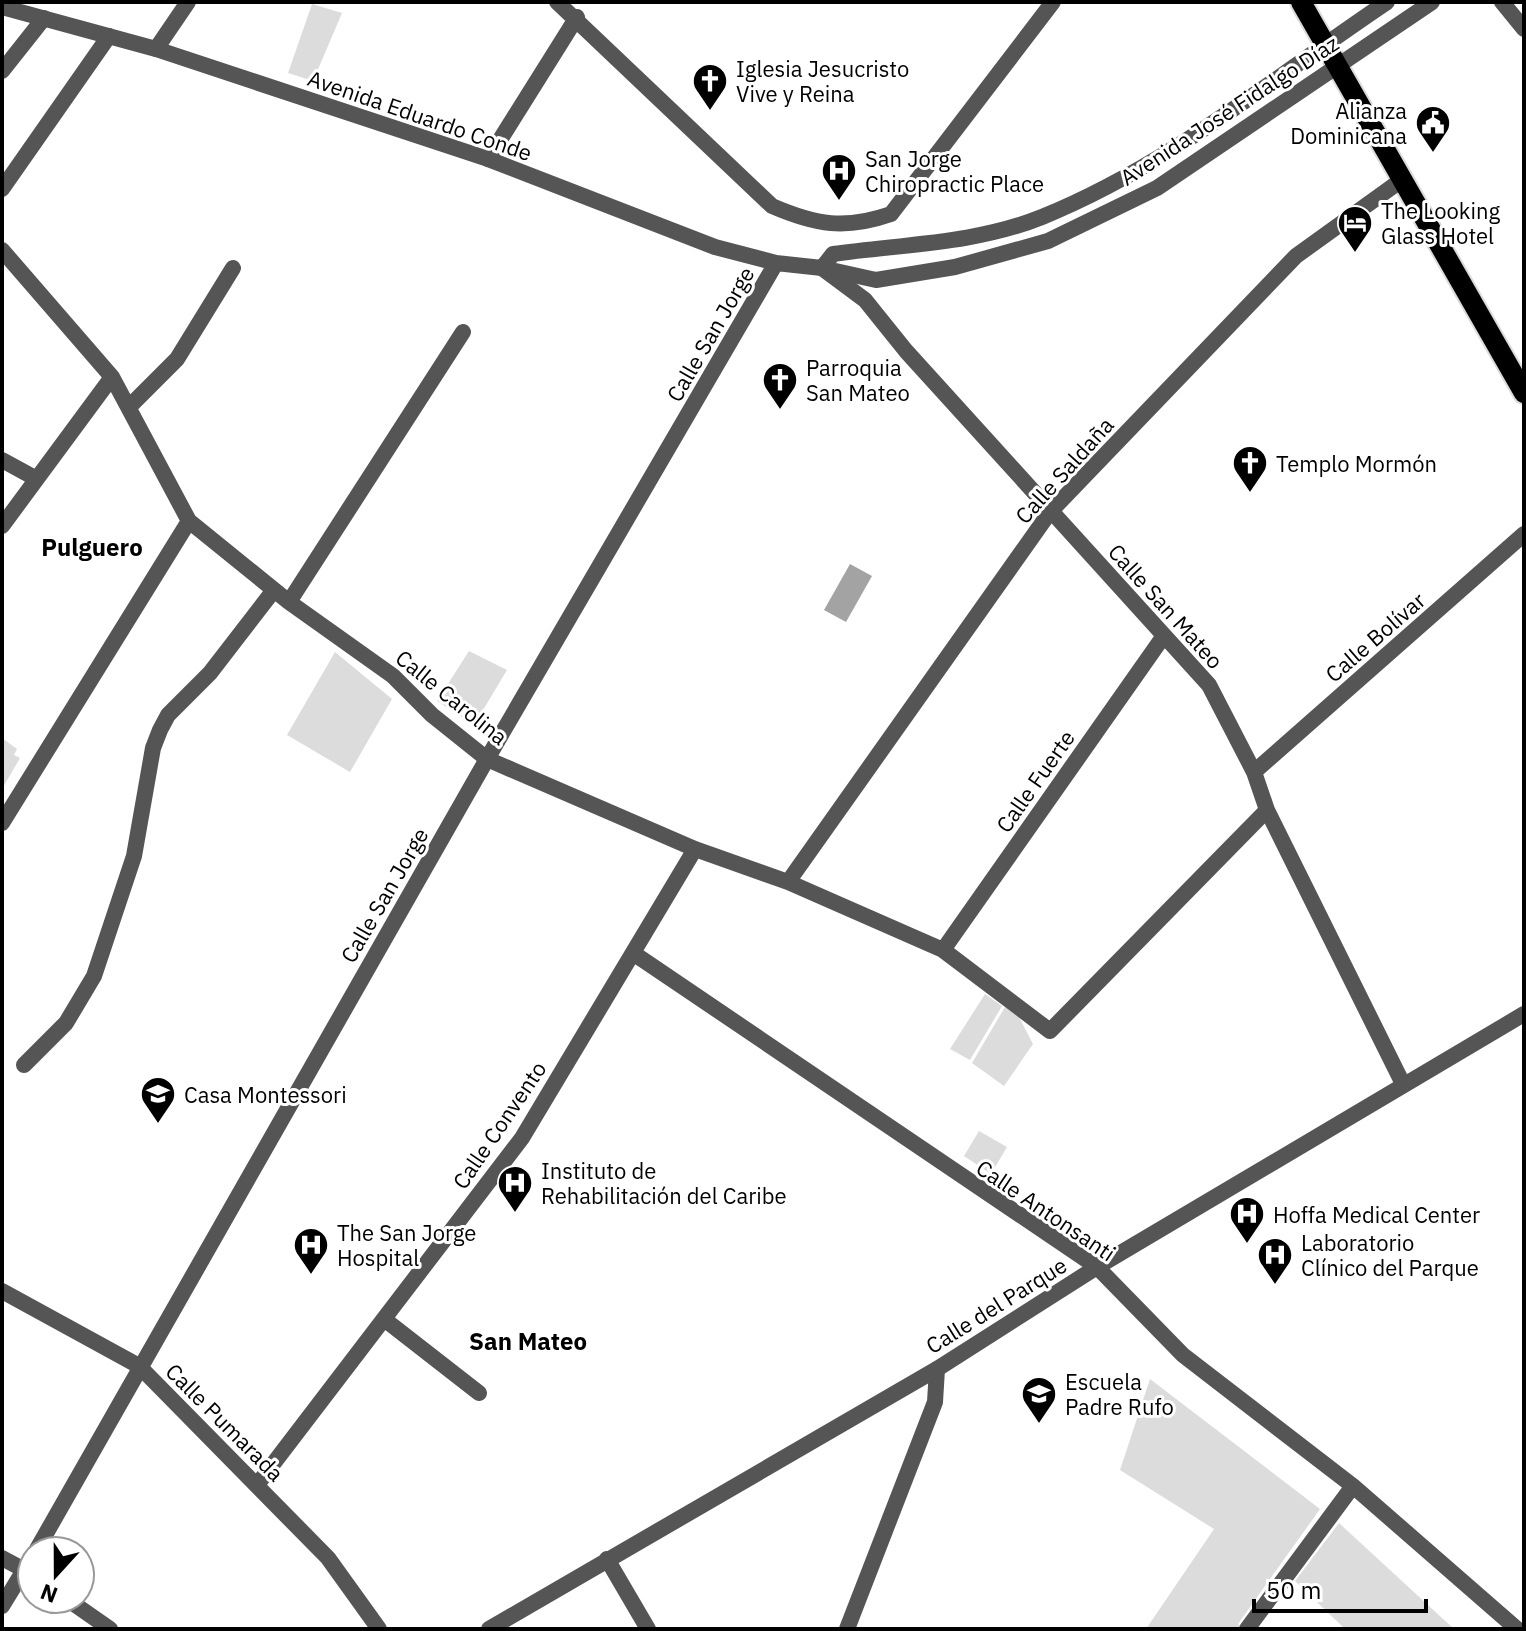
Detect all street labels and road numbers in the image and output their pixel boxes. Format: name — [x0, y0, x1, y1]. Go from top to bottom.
street label: Avenida José Fidalgo Díaz — [1114, 28, 1344, 192]
street label: Avenida Eduardo Conde — [304, 63, 536, 167]
street label: Calle San Jorge — [660, 261, 760, 407]
street label: Calle Saldaña — [1008, 410, 1120, 529]
street label: Calle San Mateo — [1102, 537, 1230, 675]
street label: Calle Bolívar — [1319, 586, 1431, 688]
street label: Calle Carolina — [390, 643, 514, 751]
street label: Calle Fuerte — [989, 724, 1081, 838]
street label: Calle San Jorge — [334, 822, 434, 968]
street label: Calle Convento — [446, 1056, 552, 1194]
street label: Calle Antonsanti — [971, 1153, 1121, 1267]
street label: Calle del Parque — [920, 1250, 1072, 1360]
street label: Calle Pumarada — [160, 1357, 290, 1487]

